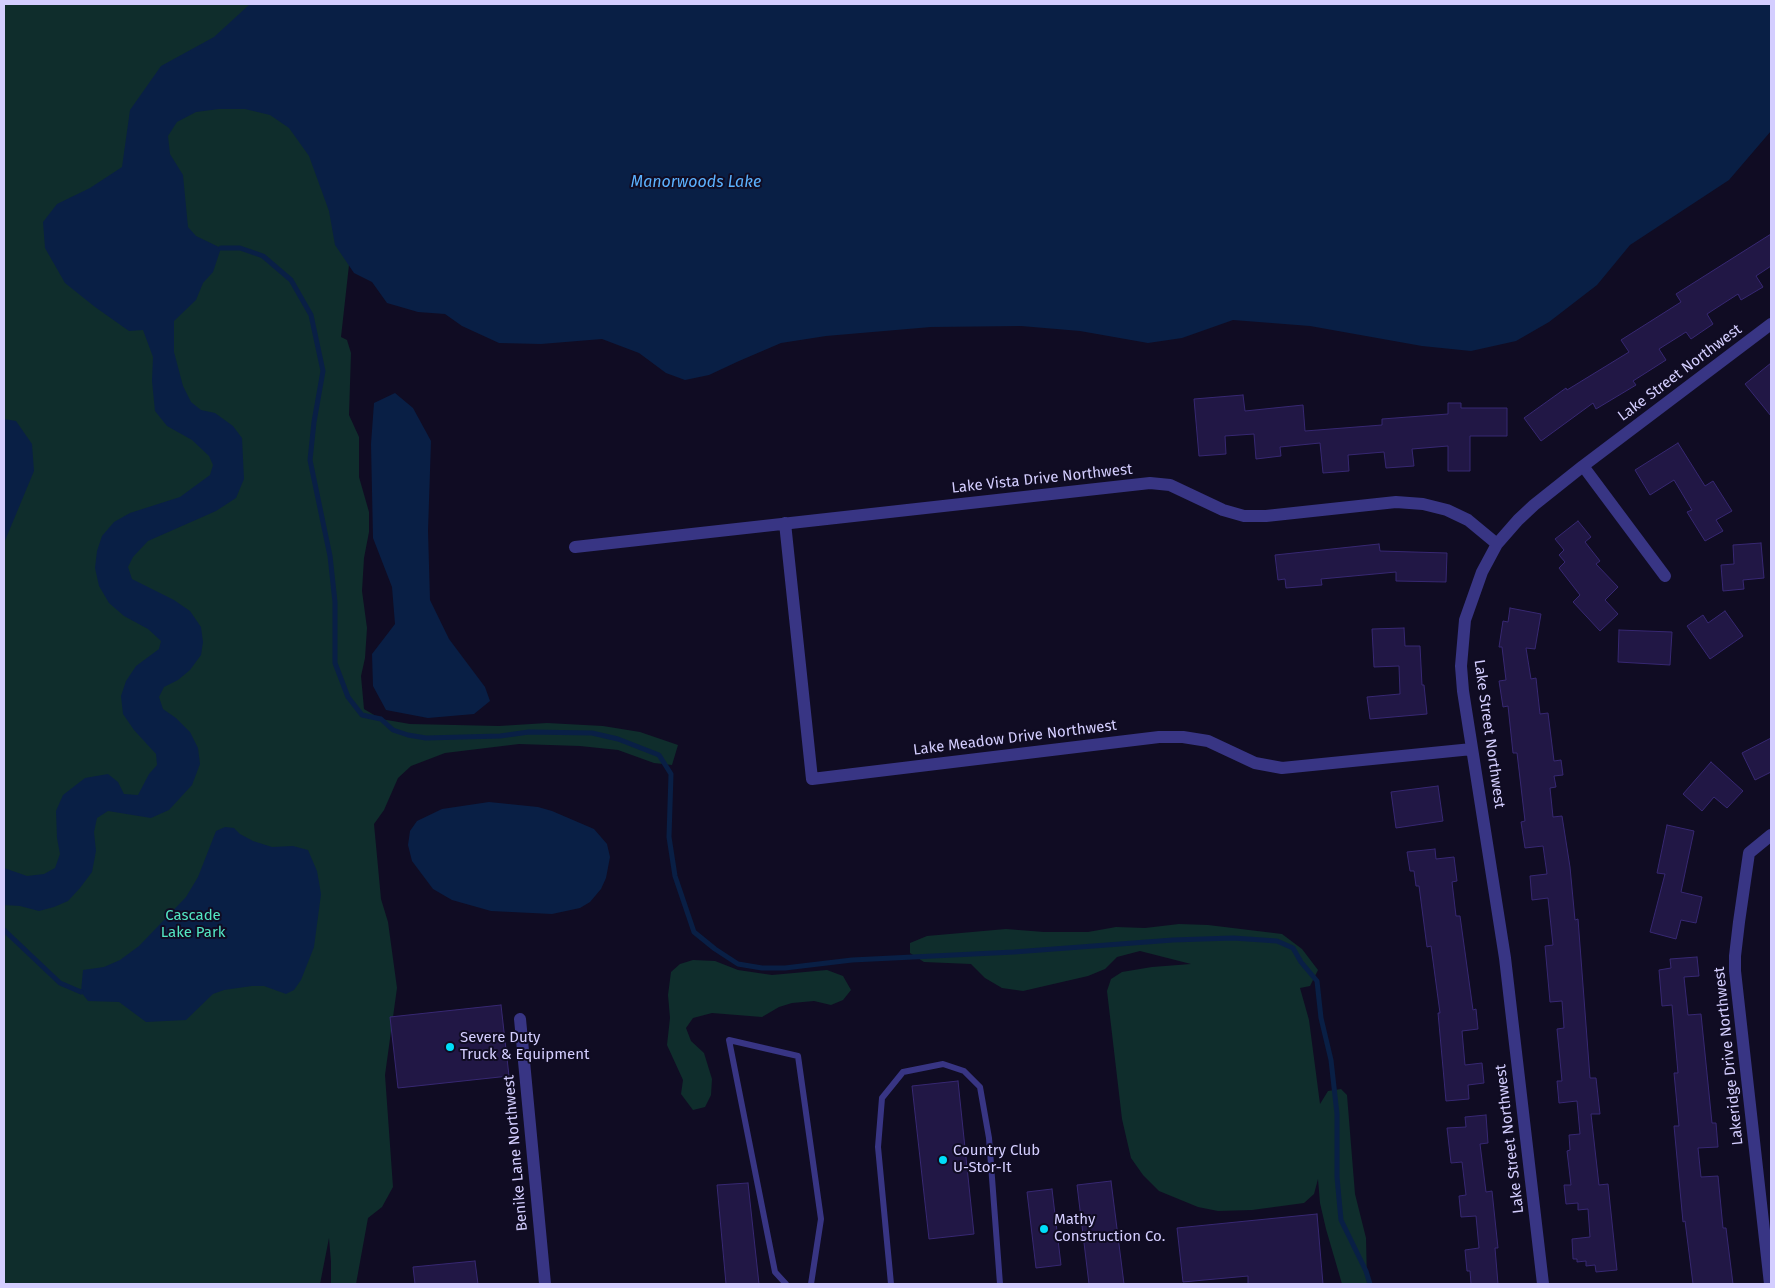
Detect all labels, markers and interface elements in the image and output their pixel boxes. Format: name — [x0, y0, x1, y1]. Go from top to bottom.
water label: Manorwoods Lake — [631, 173, 761, 193]
street label: Lake Street Northwest — [1615, 321, 1745, 425]
street label: Lake Vista Drive Northwest — [951, 461, 1133, 497]
street label: Lake Street Northwest — [1470, 658, 1508, 810]
street label: Lake Meadow Drive Northwest — [912, 717, 1118, 759]
park label: Cascade Lake Park — [161, 907, 225, 942]
street label: Lakeridge Drive Northwest — [1711, 966, 1747, 1146]
place label: Severe Duty Truck & Equipment — [460, 1029, 589, 1064]
marker: Severe Duty Truck & Equipment — [444, 1041, 456, 1053]
street label: Lake Street Northwest — [1492, 1063, 1528, 1215]
street label: Benike Lane Northwest — [500, 1074, 532, 1232]
place label: Country Club U-Stor-It — [953, 1142, 1040, 1177]
marker: Country Club U-Stor-It — [937, 1154, 949, 1166]
place label: Mathy Construction Co. — [1054, 1211, 1165, 1246]
marker: Mathy Construction Co. — [1038, 1223, 1050, 1235]

